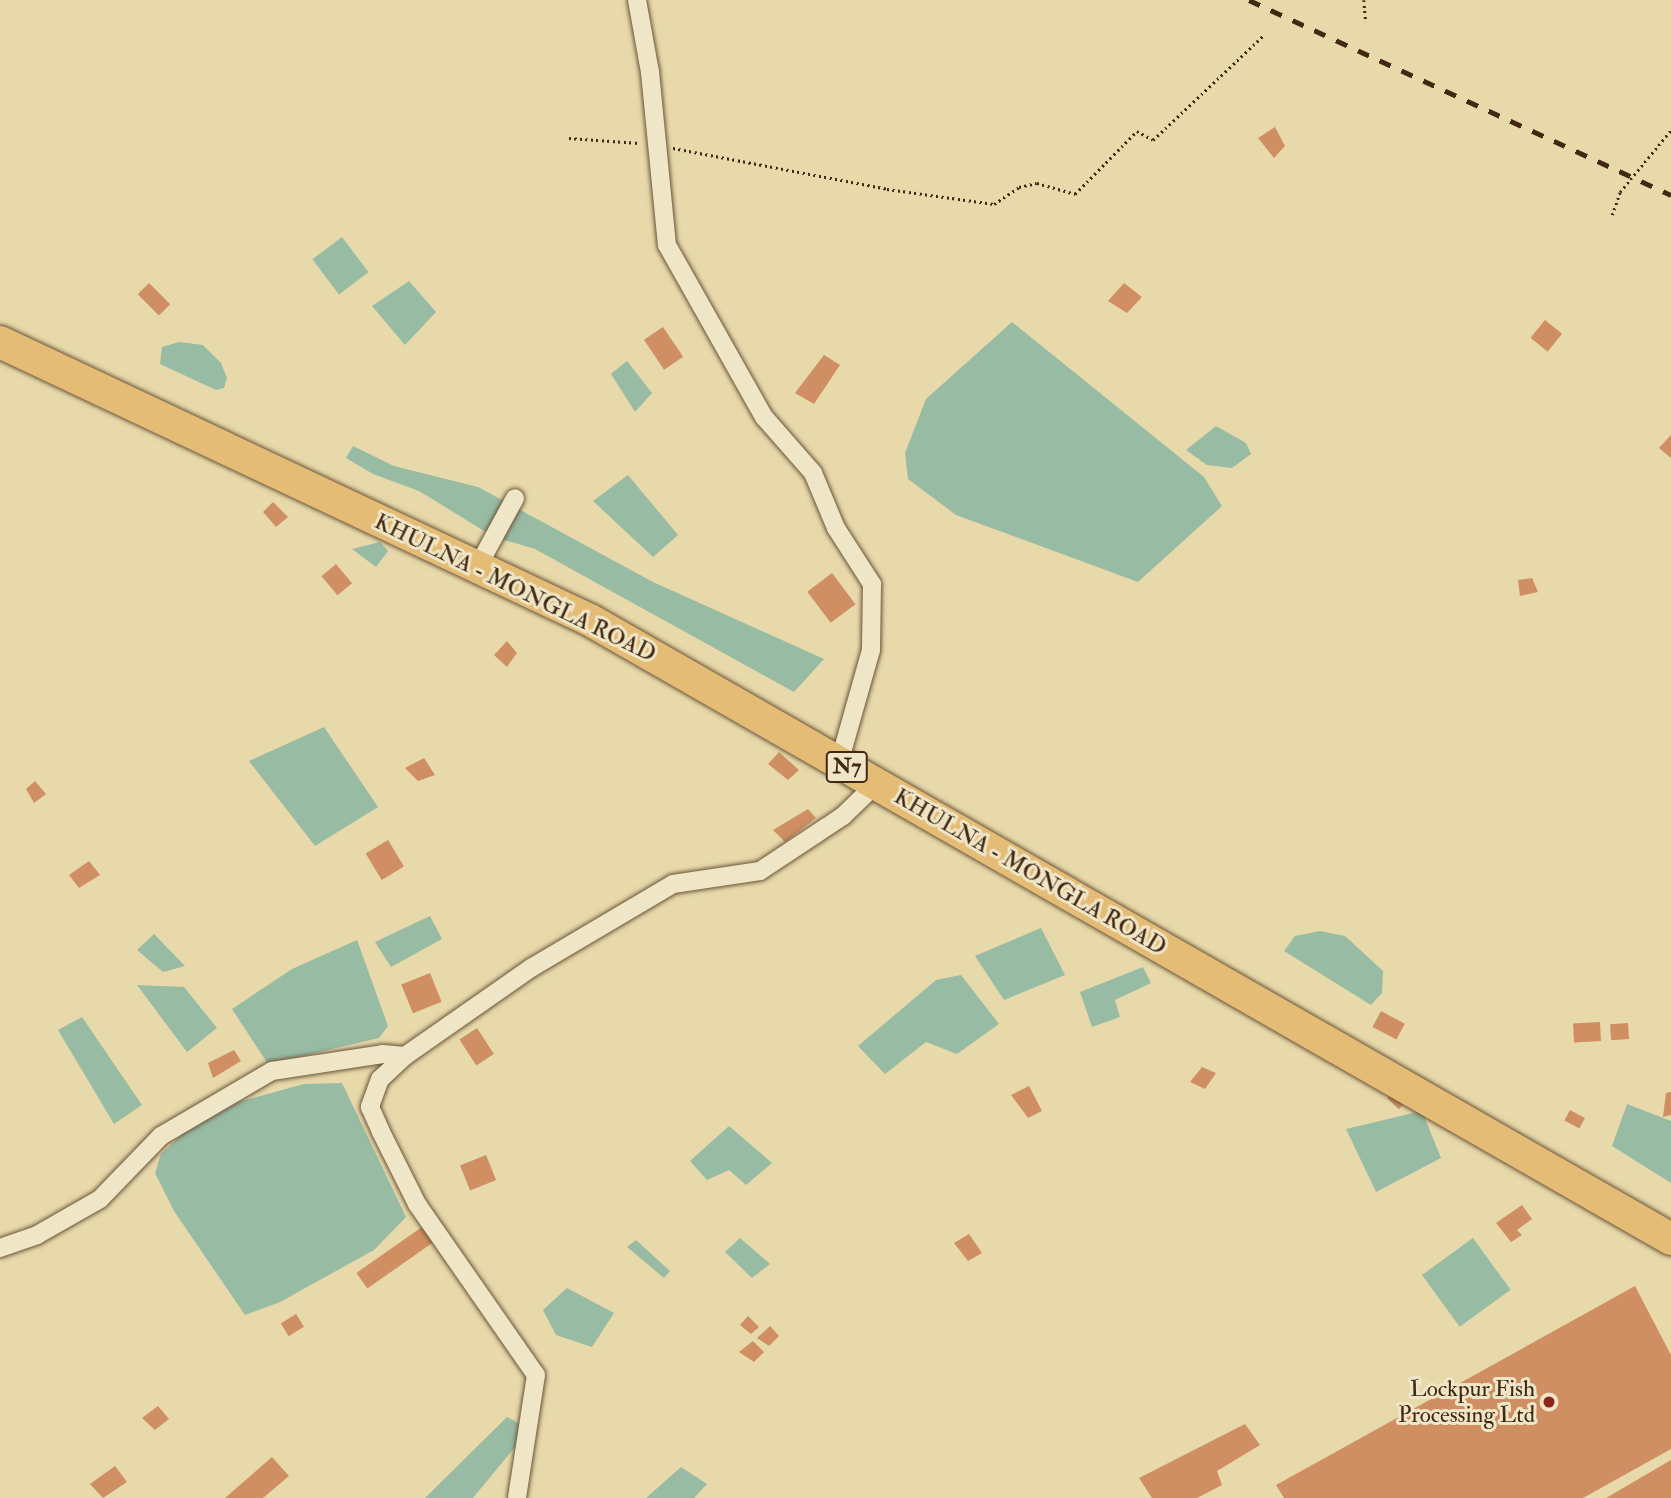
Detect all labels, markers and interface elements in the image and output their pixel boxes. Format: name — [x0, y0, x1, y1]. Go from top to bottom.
street label: KHULNA - MONGLA ROAD — [370, 508, 660, 668]
road number: N7 — [824, 750, 870, 784]
street label: KHULNA - MONGLA ROAD — [889, 783, 1171, 961]
place label: Lockpur Fish Processing Ltd — [1398, 1375, 1535, 1429]
marker: Lockpur Fish Processing Ltd — [1541, 1394, 1557, 1410]

